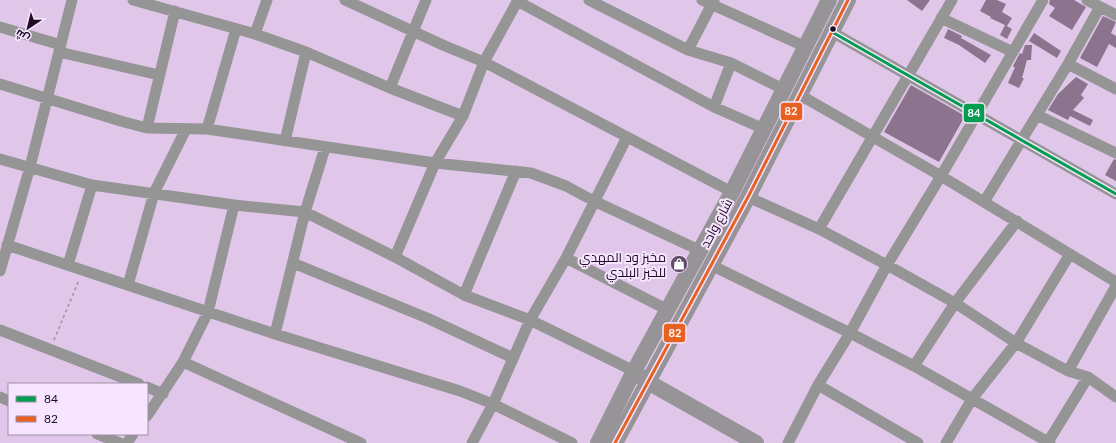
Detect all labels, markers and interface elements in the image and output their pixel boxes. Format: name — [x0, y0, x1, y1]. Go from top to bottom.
north arrow — [8, 8, 48, 48]
unlabelled marker — [828, 24, 838, 34]
text: ش — [12, 26, 32, 46]
line badge: 82 — [780, 102, 803, 121]
line badge: 84 — [963, 103, 985, 123]
text: 82 — [785, 104, 797, 117]
text: 84 — [968, 106, 981, 119]
street label: شارع واحد — [696, 196, 736, 251]
place label: مخبز ود المهدي للخبز البلدي — [579, 249, 666, 283]
shop icon: مخبز ود المهدي للخبز البلدي — [669, 254, 689, 274]
line badge: 82 — [663, 323, 686, 343]
text: 82 — [669, 326, 681, 339]
legend — [8, 383, 148, 435]
text: 84 — [44, 391, 58, 406]
text: 82 — [44, 411, 58, 426]

